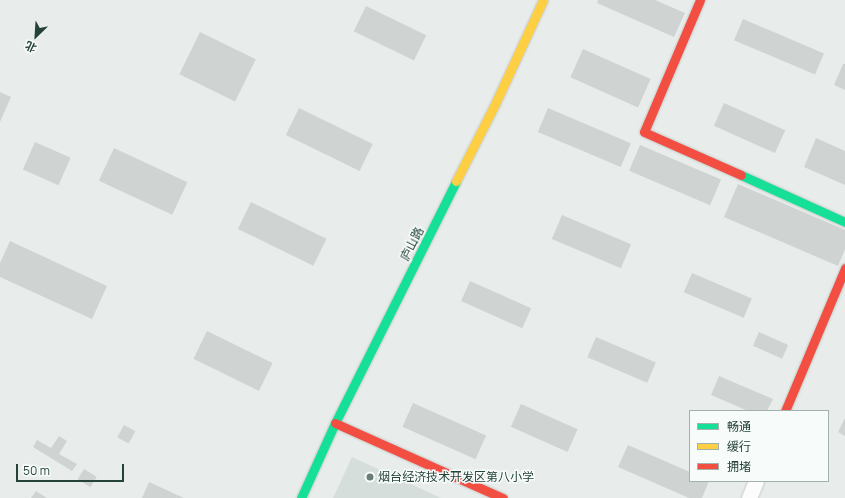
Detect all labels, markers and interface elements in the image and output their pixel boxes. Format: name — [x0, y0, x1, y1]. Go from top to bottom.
north arrow — [16, 16, 56, 56]
text: 北 — [23, 38, 39, 56]
street label: 庐山路 — [397, 225, 427, 263]
legend — [689, 410, 829, 482]
text: 畅通 — [727, 418, 751, 435]
text: 缓行 — [727, 438, 751, 455]
scale bar — [18, 456, 126, 482]
text: 拥堵 — [727, 458, 751, 475]
text: 50 m — [23, 462, 50, 479]
place label: 烟台经济技术开发区第八小学 — [378, 470, 534, 484]
marker: 烟台经济技术开发区第八小学 — [365, 472, 375, 482]

